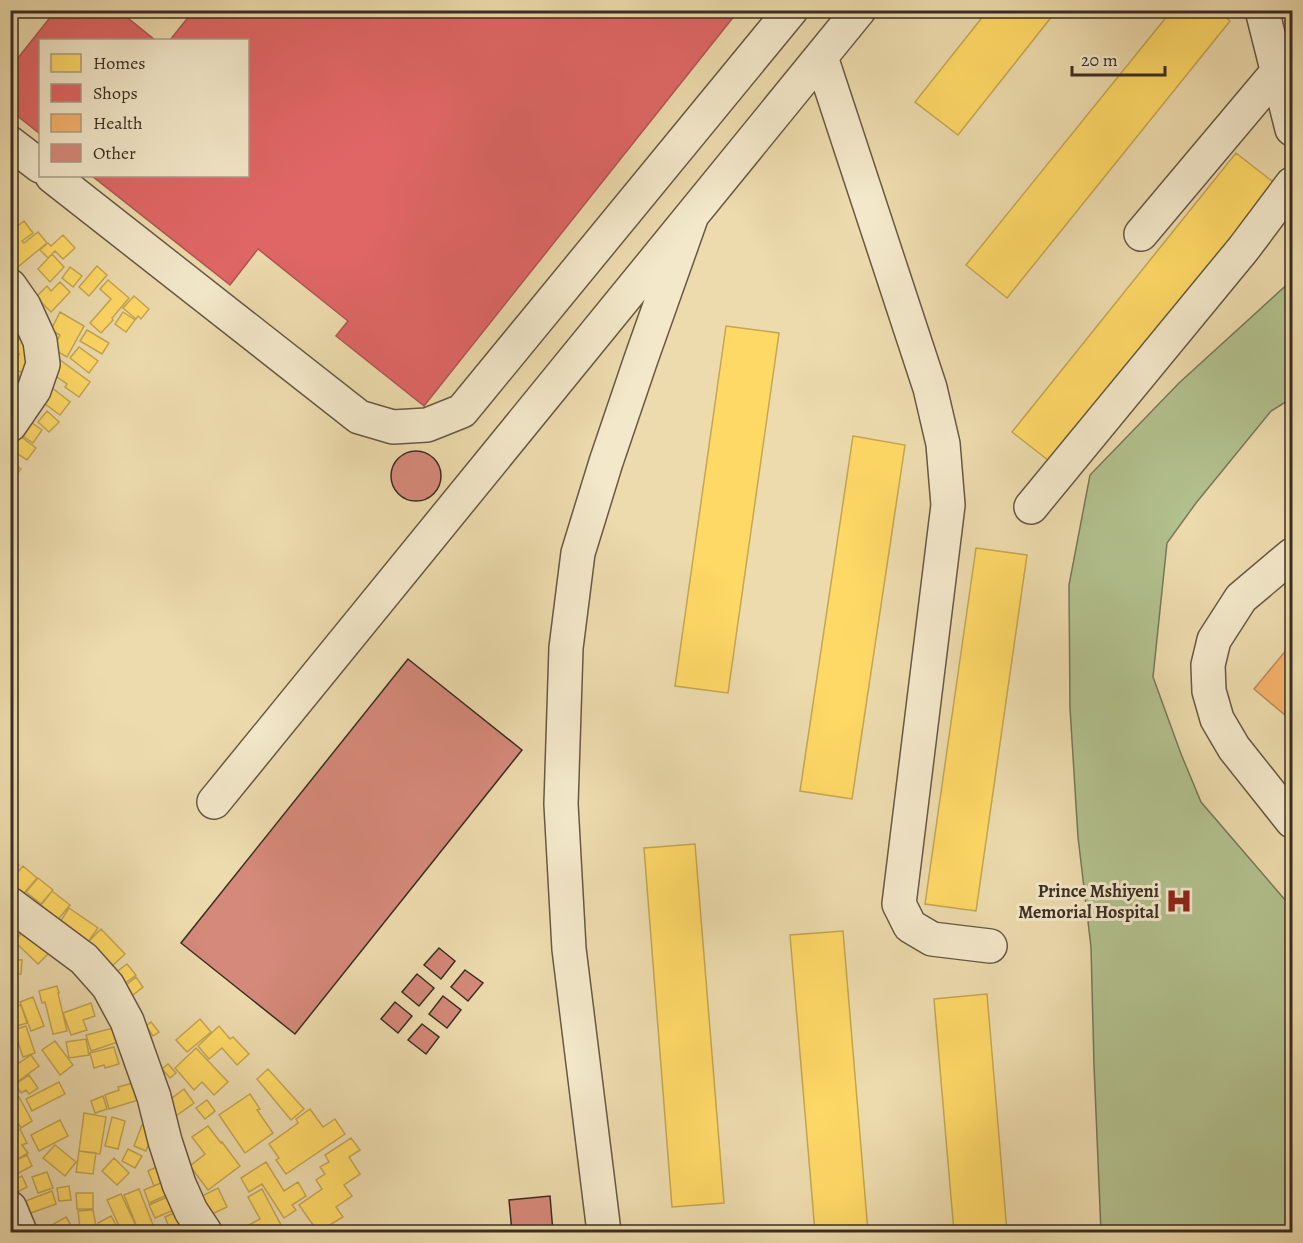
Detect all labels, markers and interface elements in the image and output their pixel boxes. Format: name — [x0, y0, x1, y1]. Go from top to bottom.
legend — [39, 39, 249, 177]
scale bar — [1072, 39, 1165, 77]
text: 20 m — [1081, 48, 1118, 72]
text: Homes — [93, 51, 145, 75]
text: Shops — [93, 81, 138, 105]
text: Health — [93, 111, 143, 135]
text: Other — [93, 141, 136, 165]
place label: Prince Mshiyeni Memorial Hospital — [1018, 879, 1159, 924]
hospital icon: Prince Mshiyeni Memorial Hospital — [1164, 886, 1194, 916]

